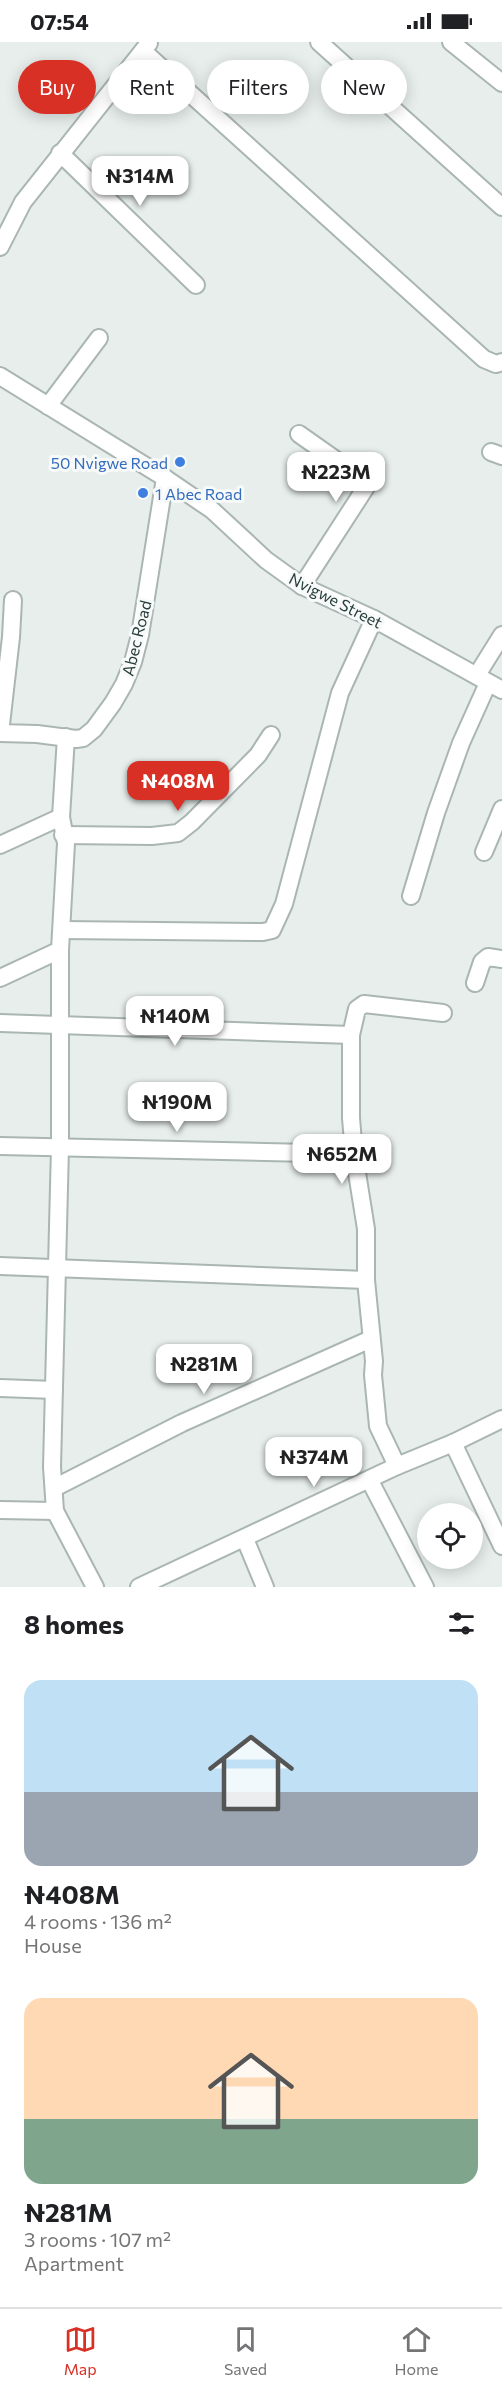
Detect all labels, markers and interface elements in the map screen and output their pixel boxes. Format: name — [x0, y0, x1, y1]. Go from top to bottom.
text: 07:54 — [30, 8, 89, 35]
chip: Buy — [18, 60, 96, 114]
chip: Rent — [108, 60, 195, 114]
chip: Filters — [207, 60, 309, 114]
chip: New — [321, 60, 407, 114]
pin: ₦314M — [98, 156, 182, 207]
text: ₦314M — [106, 163, 174, 187]
pin: ₦223M — [294, 452, 378, 503]
place label: 50 Nvigwe Road — [51, 453, 168, 472]
marker: 50 Nvigwe Road — [173, 455, 187, 469]
text: ₦223M — [301, 459, 371, 483]
place label: 1 Abec Road — [155, 484, 242, 503]
marker: 1 Abec Road — [136, 486, 150, 500]
street label: Nvigwe Street — [286, 568, 386, 632]
street label: Abec Road — [117, 598, 155, 678]
pin: ₦408M — [136, 761, 220, 812]
text: ₦408M — [141, 768, 215, 792]
pin: ₦140M — [133, 996, 217, 1047]
text: ₦140M — [140, 1003, 210, 1027]
pin: ₦190M — [135, 1082, 219, 1133]
text: ₦190M — [142, 1089, 212, 1113]
pin: ₦652M — [300, 1134, 384, 1185]
text: ₦652M — [306, 1141, 378, 1165]
pin: ₦281M — [162, 1344, 246, 1395]
text: ₦281M — [170, 1351, 238, 1375]
pin: ₦374M — [272, 1437, 356, 1488]
text: ₦374M — [279, 1444, 349, 1468]
map controls — [417, 1503, 483, 1569]
button: locate — [417, 1503, 483, 1569]
icon: filters — [445, 1607, 478, 1640]
text: 8 homes — [24, 1608, 124, 1639]
icon: home — [197, 1719, 305, 1827]
text: ₦408M — [24, 1878, 120, 1909]
text: 4 rooms · 136 m² — [24, 1909, 172, 1933]
text: House — [24, 1933, 82, 1957]
icon: home — [197, 2037, 305, 2145]
text: ₦281M — [24, 2196, 112, 2227]
text: 3 rooms · 107 m² — [24, 2227, 171, 2251]
text: Apartment — [24, 2251, 124, 2275]
tab: Map — [64, 2323, 97, 2378]
tab: Saved — [224, 2323, 267, 2378]
tab: Home — [394, 2323, 438, 2378]

